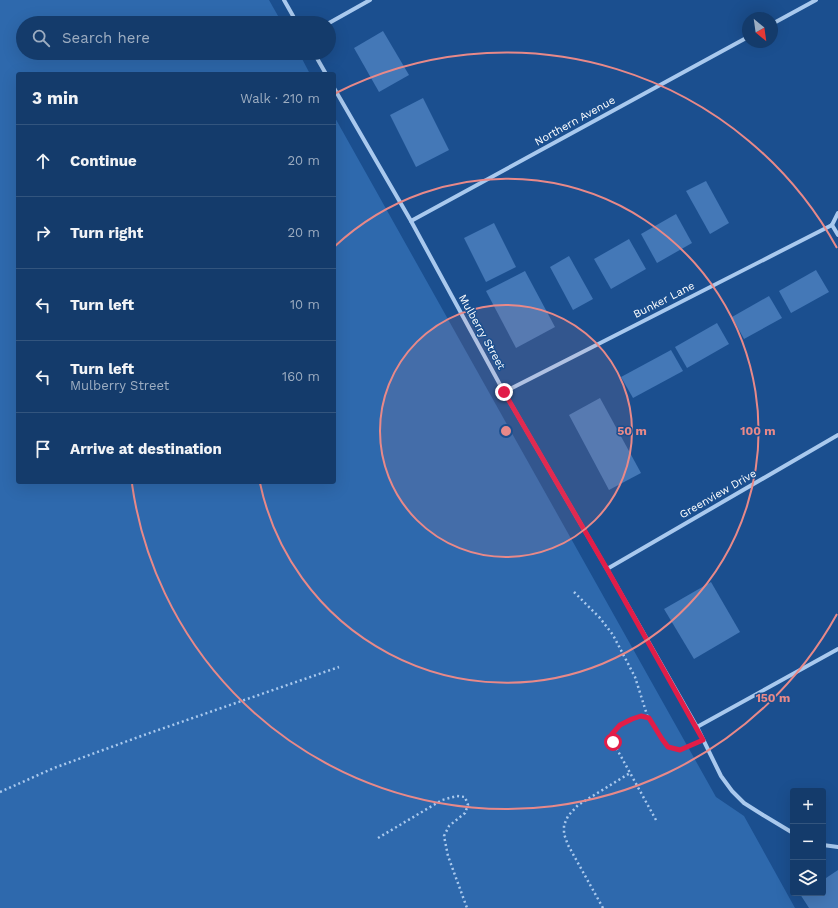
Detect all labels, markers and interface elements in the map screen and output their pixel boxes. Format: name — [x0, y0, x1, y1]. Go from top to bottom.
north arrow — [742, 12, 778, 48]
search box — [16, 16, 336, 60]
icon: search — [30, 27, 52, 49]
text: Search here — [62, 29, 150, 47]
text: 3 min — [32, 88, 78, 108]
text: Walk · 210 m — [240, 91, 320, 106]
street label: Northern Avenue — [532, 93, 618, 149]
icon: ahead — [32, 150, 54, 172]
text: Continue — [70, 152, 137, 170]
text: 20 m — [288, 153, 320, 168]
icon: right — [32, 222, 54, 244]
text: Turn right — [70, 224, 143, 242]
text: 20 m — [288, 225, 320, 240]
street label: Bunker Lane — [631, 279, 697, 321]
street label: Mulberry Street — [456, 292, 508, 372]
icon: left — [32, 294, 54, 316]
text: Turn left — [70, 296, 134, 314]
text: 10 m — [290, 297, 320, 312]
text: Turn left — [70, 360, 134, 378]
icon: left — [32, 366, 54, 388]
text: 160 m — [282, 369, 320, 384]
text: Mulberry Street — [70, 378, 169, 393]
route end — [495, 383, 513, 401]
centre of rings — [499, 424, 513, 438]
text: 50 m — [617, 424, 647, 438]
text: 100 m — [740, 424, 776, 438]
icon: arrive — [32, 438, 54, 460]
text: Arrive at destination — [70, 440, 222, 458]
street label: Greenview Drive — [677, 467, 759, 521]
text: 150 m — [756, 691, 790, 705]
route start — [604, 733, 622, 751]
map controls — [790, 788, 826, 896]
button: + — [790, 788, 826, 824]
button: − — [790, 824, 826, 860]
button: layers — [790, 860, 826, 896]

